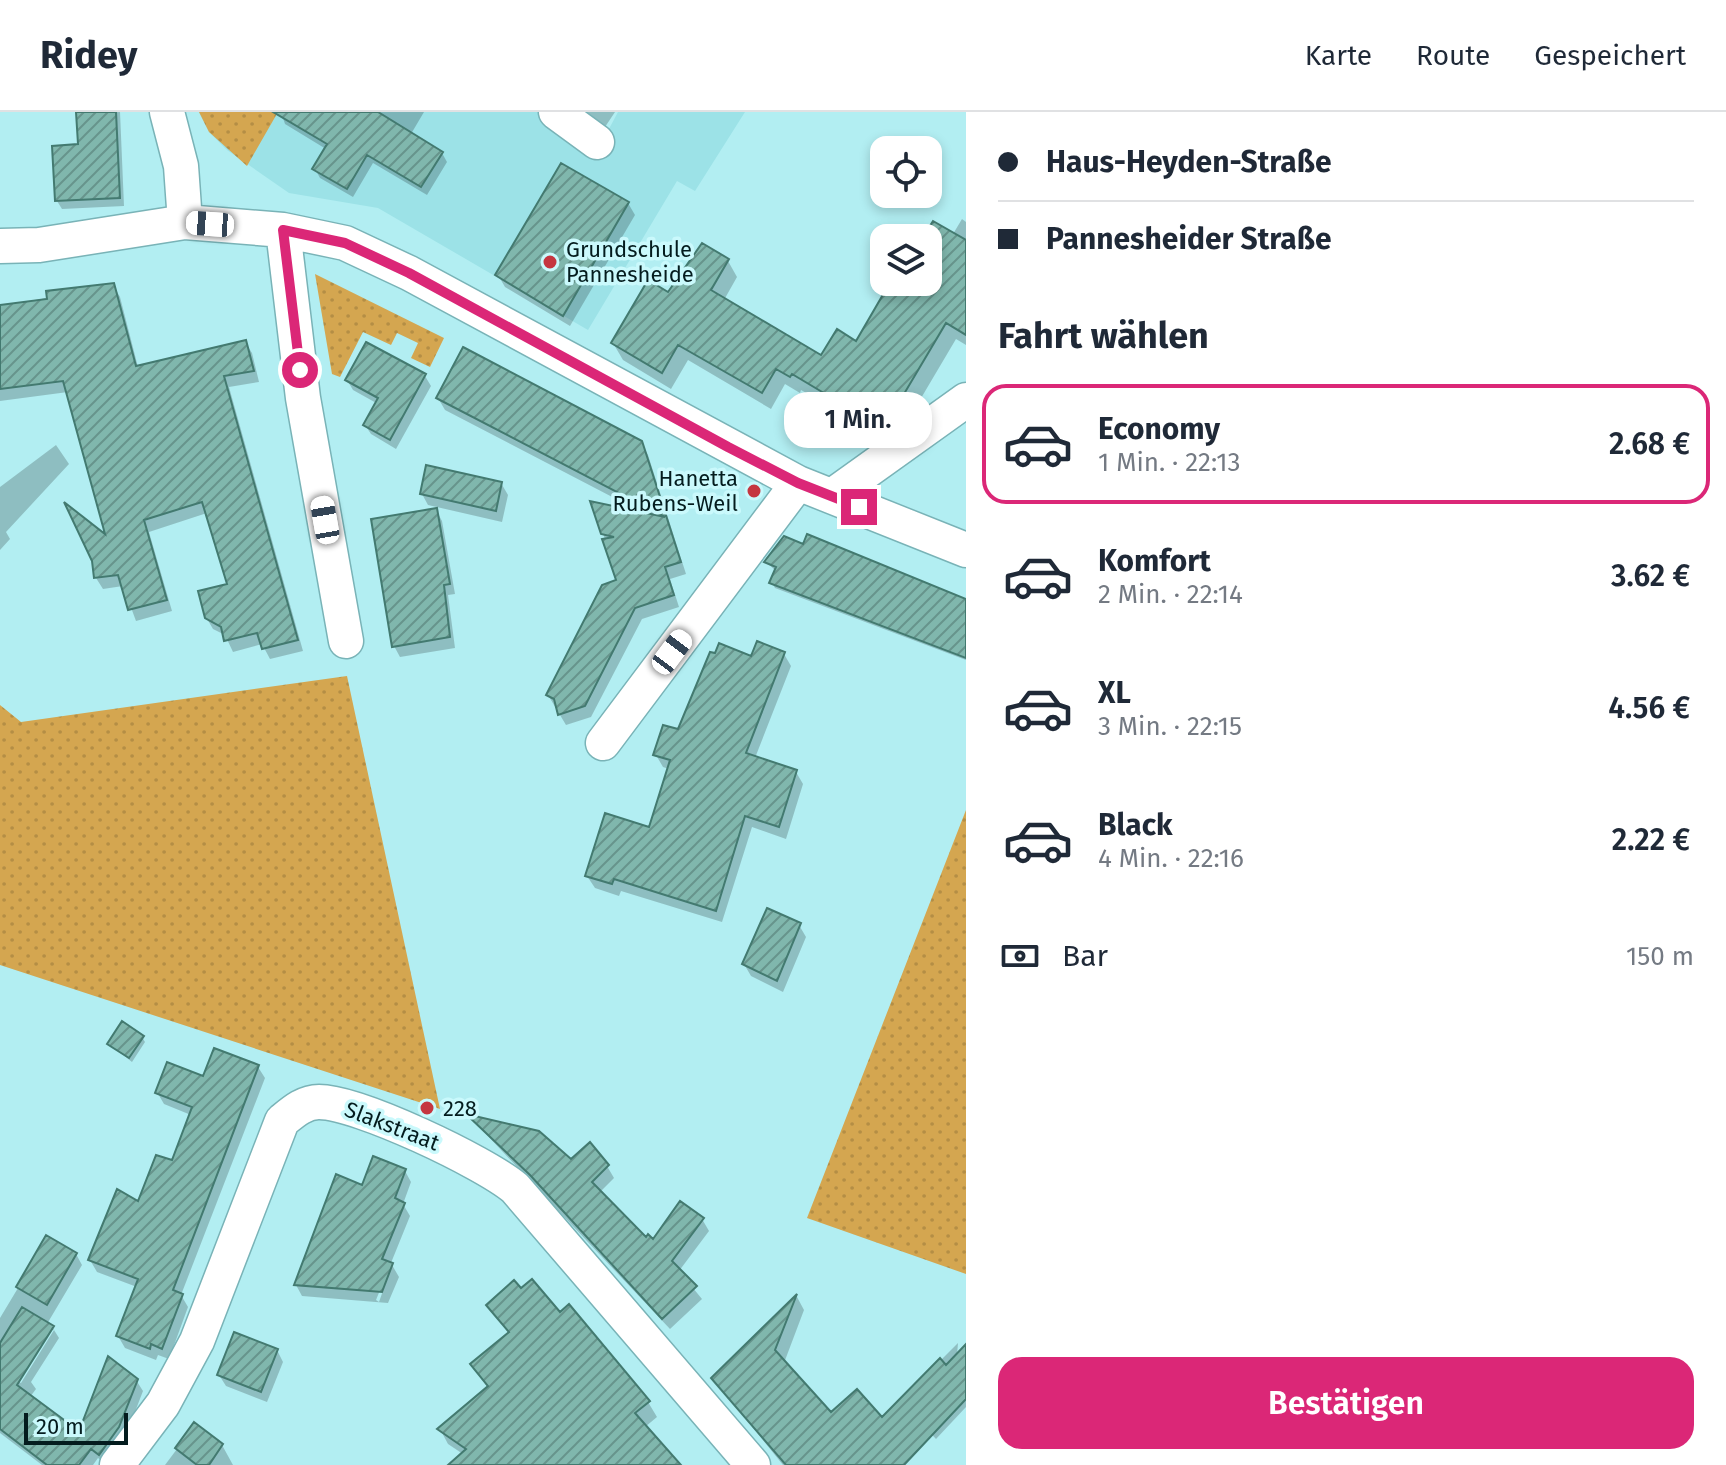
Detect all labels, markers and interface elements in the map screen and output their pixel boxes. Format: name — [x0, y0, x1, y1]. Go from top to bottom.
text: Ridey — [40, 32, 137, 78]
text: Karte — [1305, 39, 1372, 72]
text: Route — [1416, 39, 1490, 72]
text: Gespeichert — [1534, 39, 1686, 72]
map controls — [870, 136, 942, 296]
button: locate — [870, 136, 942, 208]
text: Haus-Heyden-Straße — [1046, 144, 1331, 180]
car — [185, 210, 235, 238]
text: Pannesheider Straße — [1046, 221, 1331, 257]
button: layers — [870, 224, 942, 296]
place label: Grundschule Pannesheide — [566, 236, 694, 288]
marker: Grundschule Pannesheide — [541, 253, 559, 271]
text: Fahrt wählen — [998, 314, 1209, 358]
route start — [282, 352, 318, 388]
callout: 1 Min. — [785, 391, 933, 447]
text: 1 Min. — [824, 404, 892, 435]
icon: car — [1002, 408, 1074, 480]
text: Economy — [1098, 411, 1220, 447]
text: 2.68 € — [1609, 426, 1690, 462]
text: 1 Min. · 22:13 — [1098, 447, 1240, 478]
place label: Hanetta Rubens-Weil — [612, 465, 738, 517]
marker: Hanetta Rubens-Weil — [745, 482, 763, 500]
route end — [841, 489, 877, 525]
car — [309, 494, 341, 546]
icon: car — [1002, 540, 1074, 612]
text: Komfort — [1098, 543, 1211, 579]
text: 3.62 € — [1611, 558, 1690, 594]
text: 2 Min. · 22:14 — [1098, 579, 1243, 610]
car — [648, 626, 696, 678]
icon: car — [1002, 672, 1074, 744]
text: XL — [1098, 675, 1131, 711]
text: 4.56 € — [1608, 690, 1690, 726]
text: 3 Min. · 22:15 — [1098, 711, 1242, 742]
icon: car — [1002, 804, 1074, 876]
text: Black — [1098, 807, 1173, 843]
text: 2.22 € — [1612, 822, 1690, 858]
text: 4 Min. · 22:16 — [1098, 843, 1244, 874]
icon: cash — [998, 934, 1042, 978]
text: Bar — [1062, 938, 1108, 974]
text: 150 m — [1626, 941, 1694, 972]
place label: 228 — [443, 1095, 477, 1122]
street label: Slakstraat — [341, 1096, 443, 1156]
marker: 228 — [418, 1099, 436, 1117]
button: Bestätigen — [998, 1357, 1694, 1449]
scale bar — [24, 1409, 128, 1445]
text: 20 m — [36, 1413, 84, 1440]

